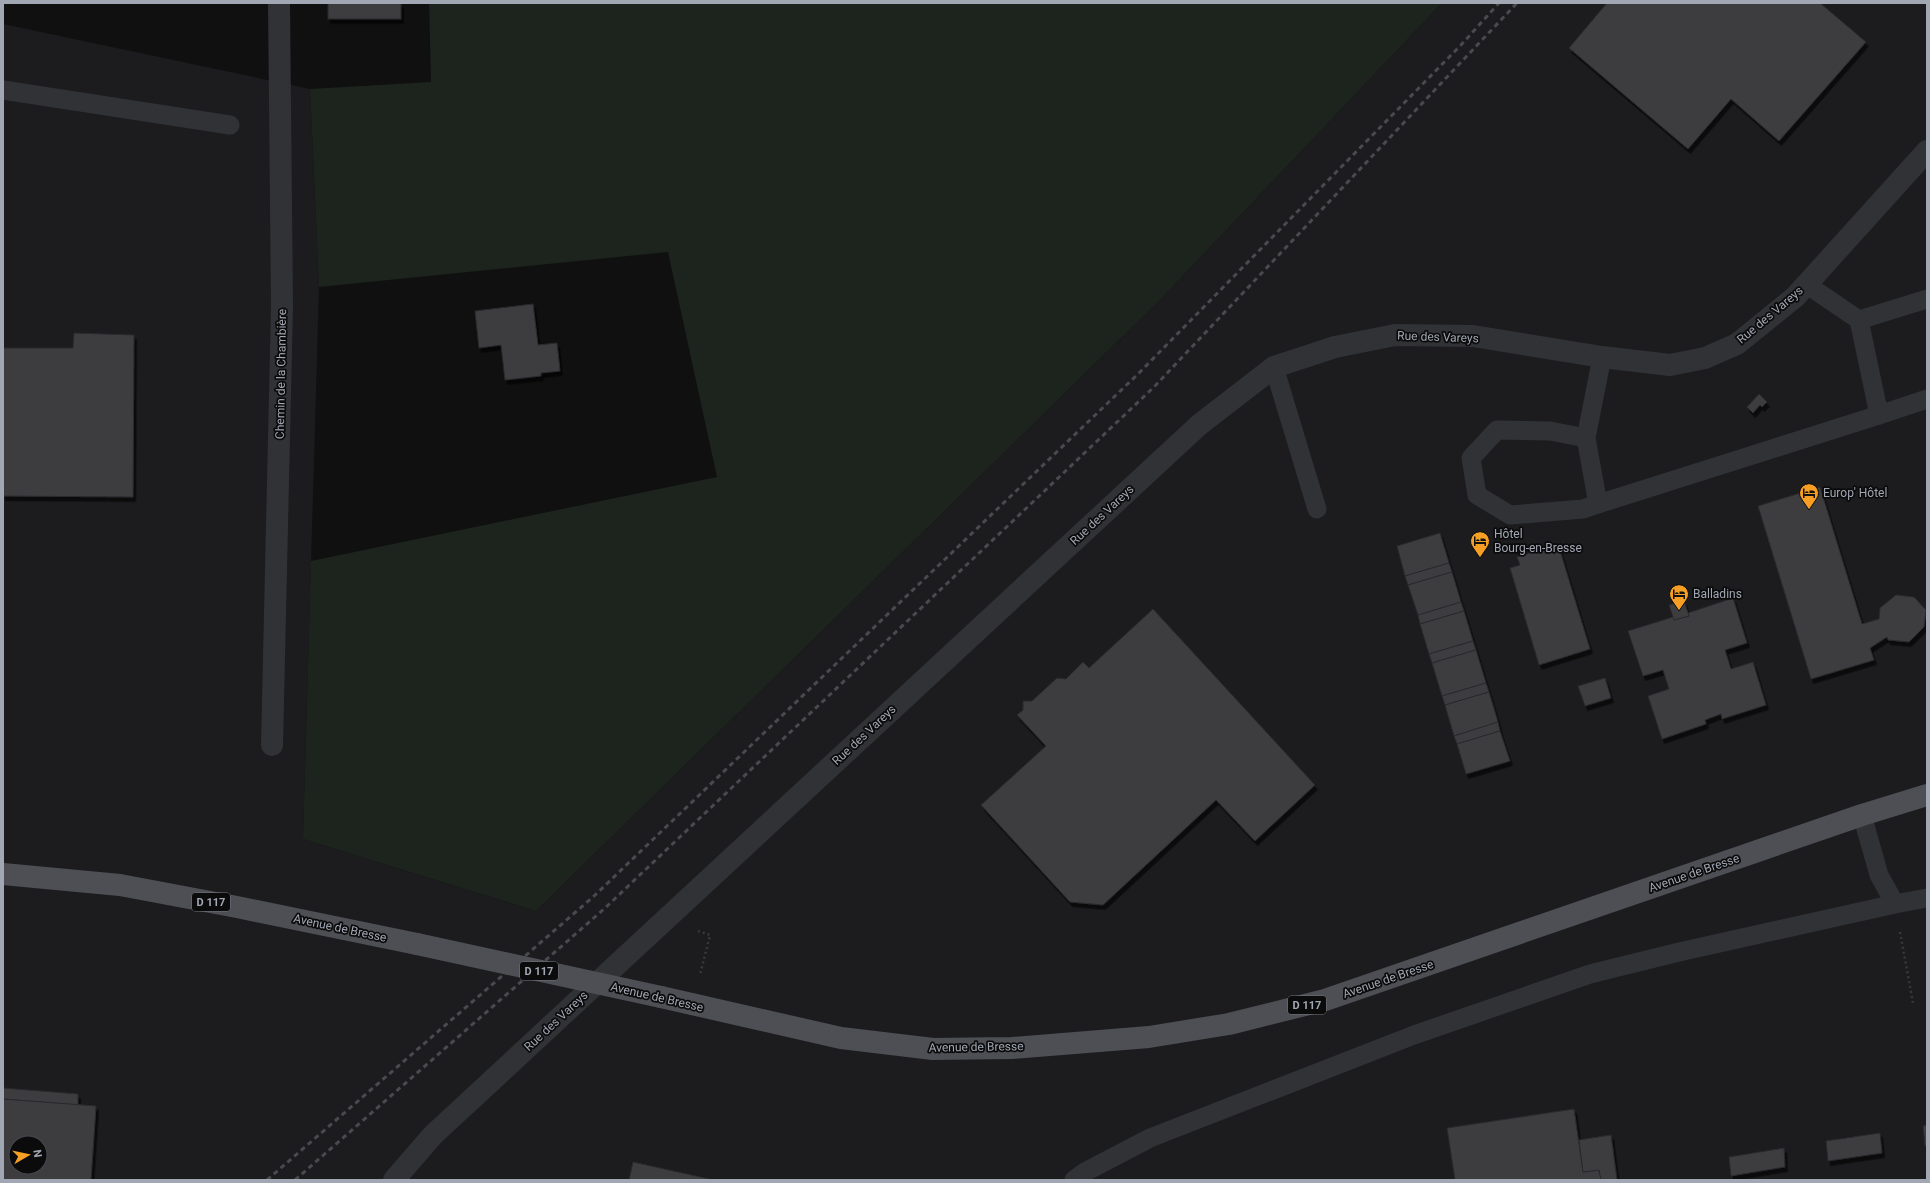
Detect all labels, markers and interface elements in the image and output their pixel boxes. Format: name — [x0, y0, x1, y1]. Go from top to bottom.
street label: Rue des Vareys — [1734, 283, 1806, 347]
street label: Chemin de la Chambière — [273, 309, 289, 439]
street label: Rue des Vareys — [1397, 329, 1479, 345]
street label: Rue des Vareys — [1067, 482, 1137, 548]
hotel icon: Europ' Hôtel — [1798, 482, 1820, 510]
place label: Europ' Hôtel — [1823, 486, 1887, 500]
place label: Hôtel Bourg-en-Bresse — [1494, 527, 1582, 555]
hotel icon: Hôtel Bourg-en-Bresse — [1469, 530, 1491, 558]
hotel icon: Balladins — [1668, 583, 1690, 611]
place label: Balladins — [1693, 587, 1742, 601]
street label: Rue des Vareys — [829, 702, 899, 768]
street label: Avenue de Bresse — [1647, 851, 1741, 895]
road number: D 117 — [192, 893, 230, 911]
street label: Avenue de Bresse — [292, 911, 388, 945]
street label: Avenue de Bresse — [1341, 957, 1435, 1001]
road number: D 117 — [520, 962, 558, 980]
street label: Avenue de Bresse — [609, 980, 705, 1014]
street label: Rue des Vareys — [521, 988, 591, 1054]
road number: D 117 — [1288, 996, 1326, 1014]
street label: Avenue de Bresse — [928, 1039, 1024, 1055]
north arrow — [8, 1135, 48, 1175]
text: N — [30, 1149, 44, 1159]

